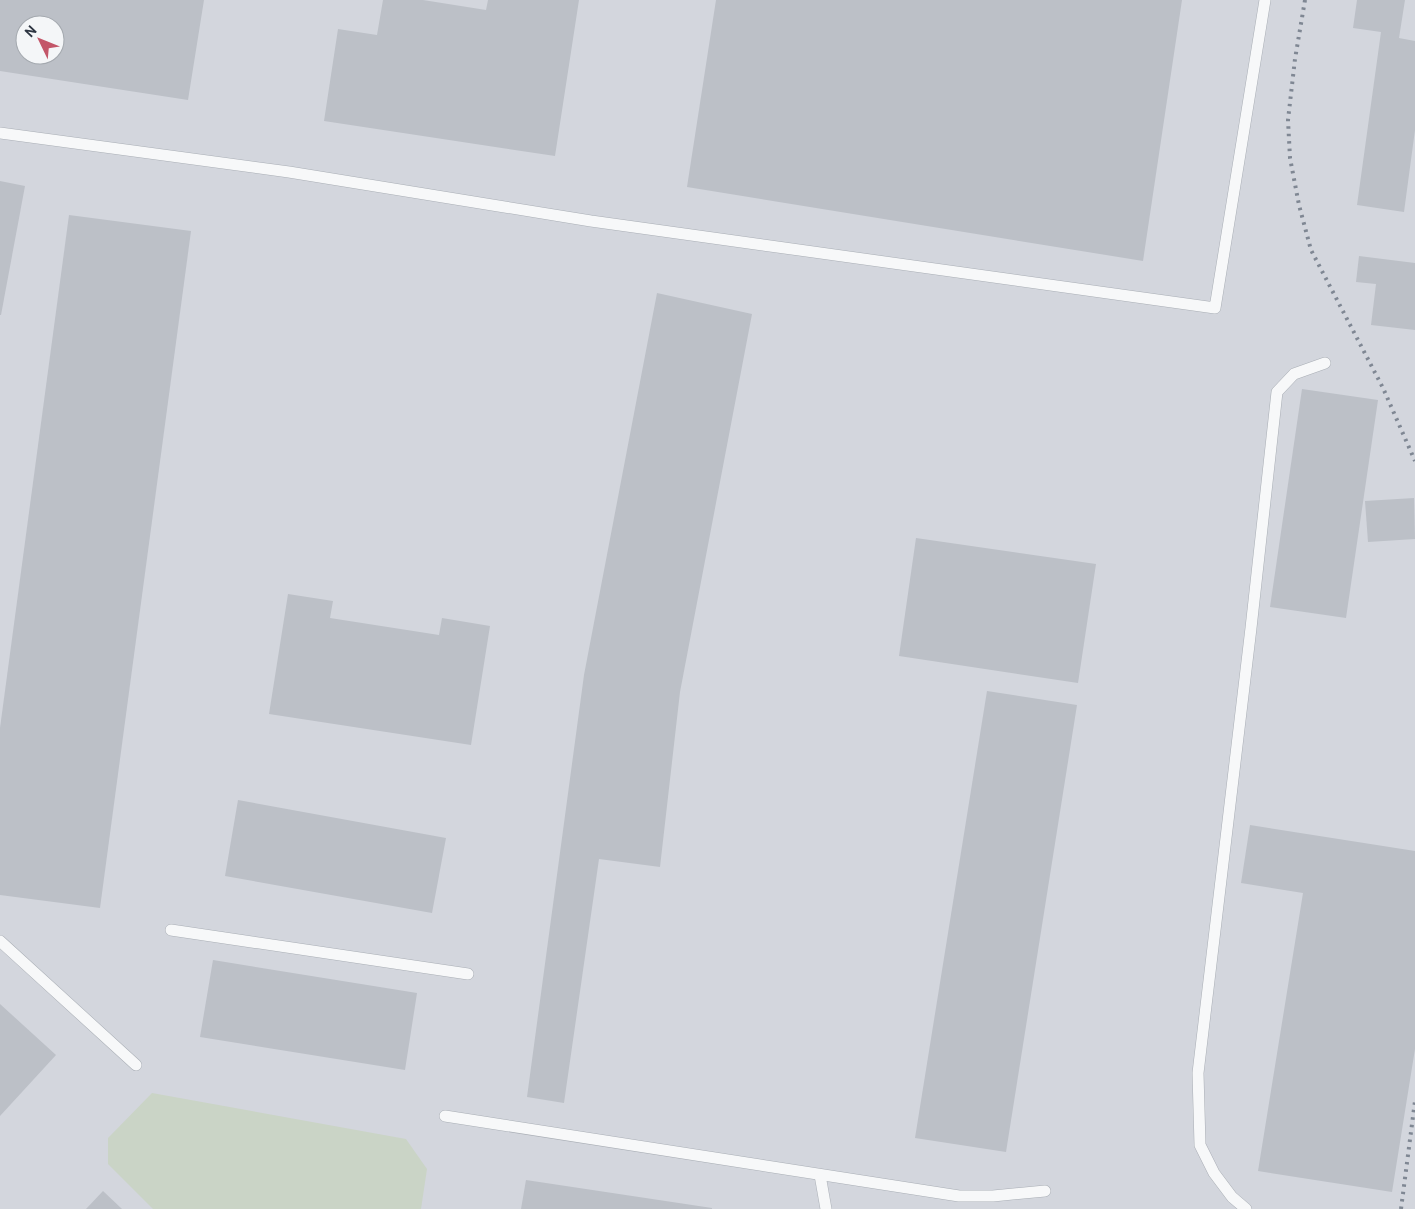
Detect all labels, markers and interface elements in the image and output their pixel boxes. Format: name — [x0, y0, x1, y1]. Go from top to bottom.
north arrow — [15, 15, 65, 65]
text: N — [22, 23, 41, 42]

